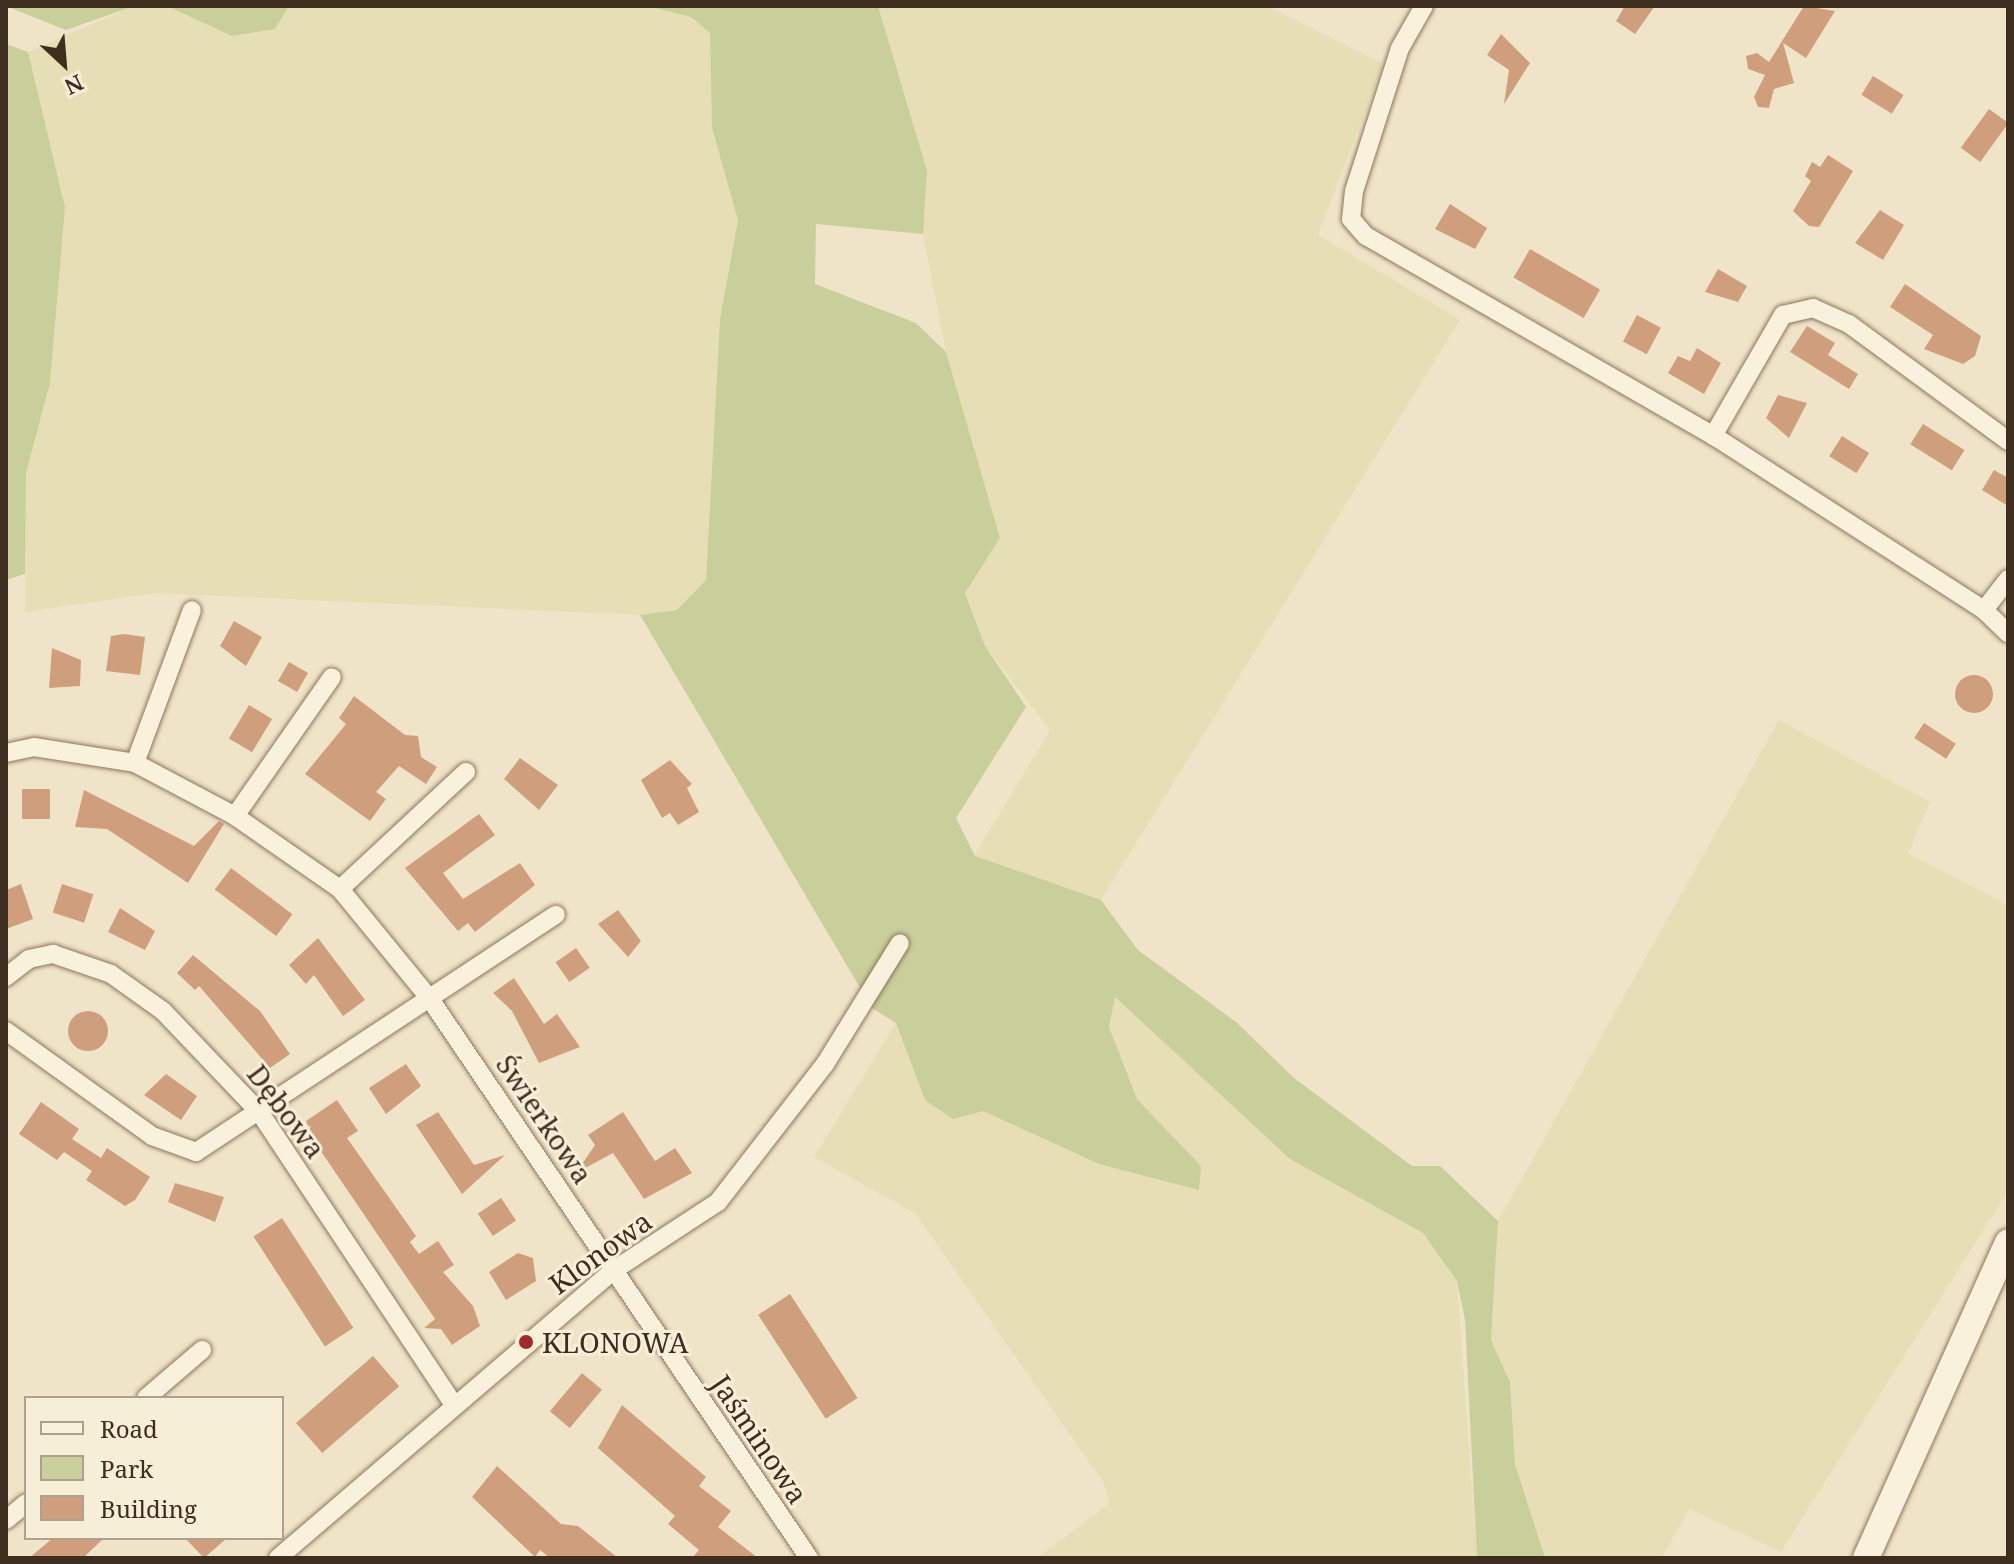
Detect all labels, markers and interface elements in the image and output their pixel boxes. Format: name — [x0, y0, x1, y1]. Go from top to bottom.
north arrow — [24, 24, 104, 104]
text: N — [60, 68, 89, 103]
street label: Świerkowa — [490, 1048, 600, 1190]
street label: Dębowa — [241, 1058, 333, 1164]
street label: Klonowa — [542, 1204, 658, 1300]
place label: KLONOWA — [542, 1325, 688, 1359]
marker: KLONOWA — [517, 1333, 535, 1351]
street label: Jaśminowa — [705, 1368, 815, 1510]
legend — [24, 1396, 284, 1540]
text: Road — [100, 1412, 158, 1445]
text: Park — [100, 1452, 153, 1485]
text: Building — [100, 1492, 197, 1525]

